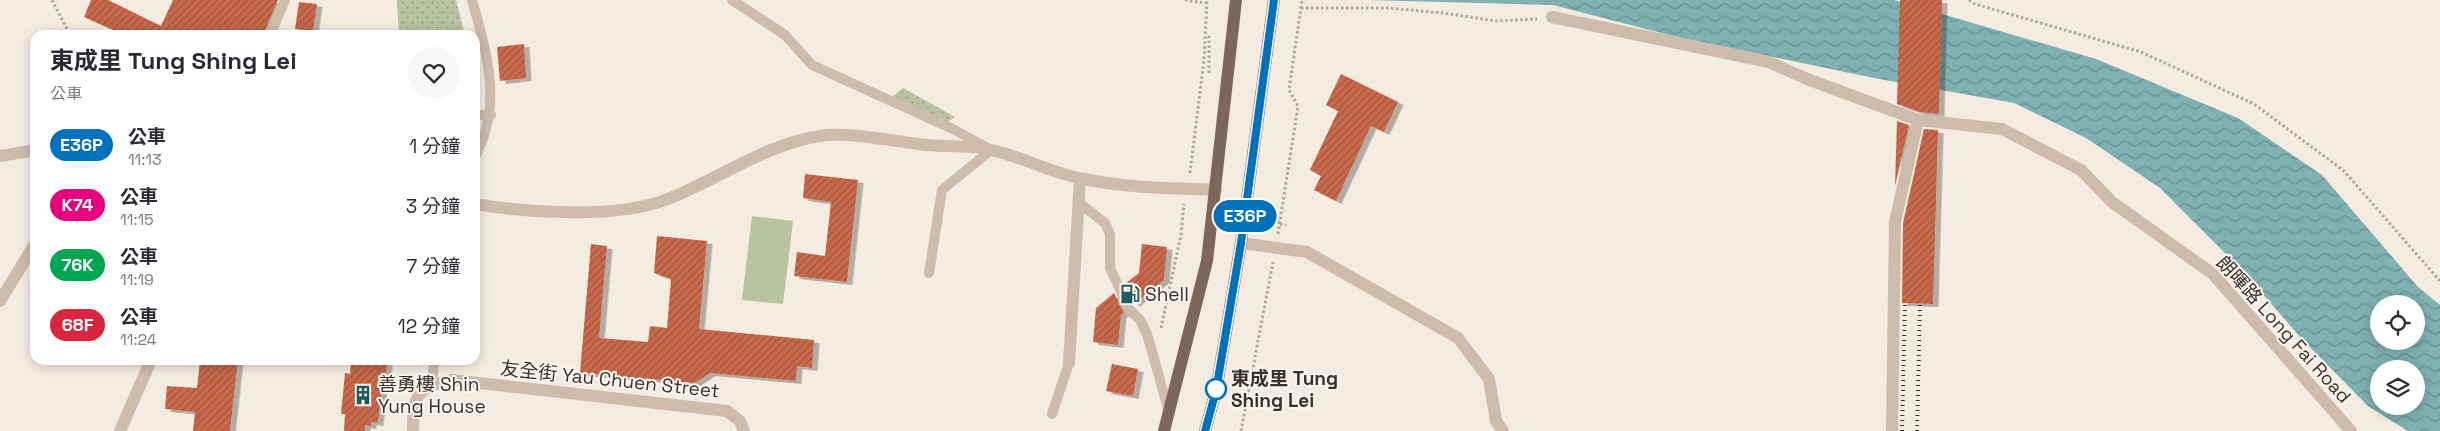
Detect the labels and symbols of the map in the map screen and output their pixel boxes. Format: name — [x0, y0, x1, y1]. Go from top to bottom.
line badge: E36P — [1210, 200, 1280, 232]
street label: 朗暉路 Long Fai Road — [2211, 250, 2356, 408]
place label: Shell — [1145, 282, 1189, 307]
fuel station icon: Shell — [1119, 283, 1141, 305]
street label: 友全街 Yau Chuen Street — [499, 356, 721, 403]
place label: 東成里 Tung Shing Lei — [1231, 366, 1338, 413]
place label: 善勇樓 Shin Yung House — [378, 372, 486, 419]
marker: 東成里 Tung Shing Lei — [1205, 378, 1227, 400]
building icon: 善勇樓 Shin Yung House — [352, 384, 374, 406]

